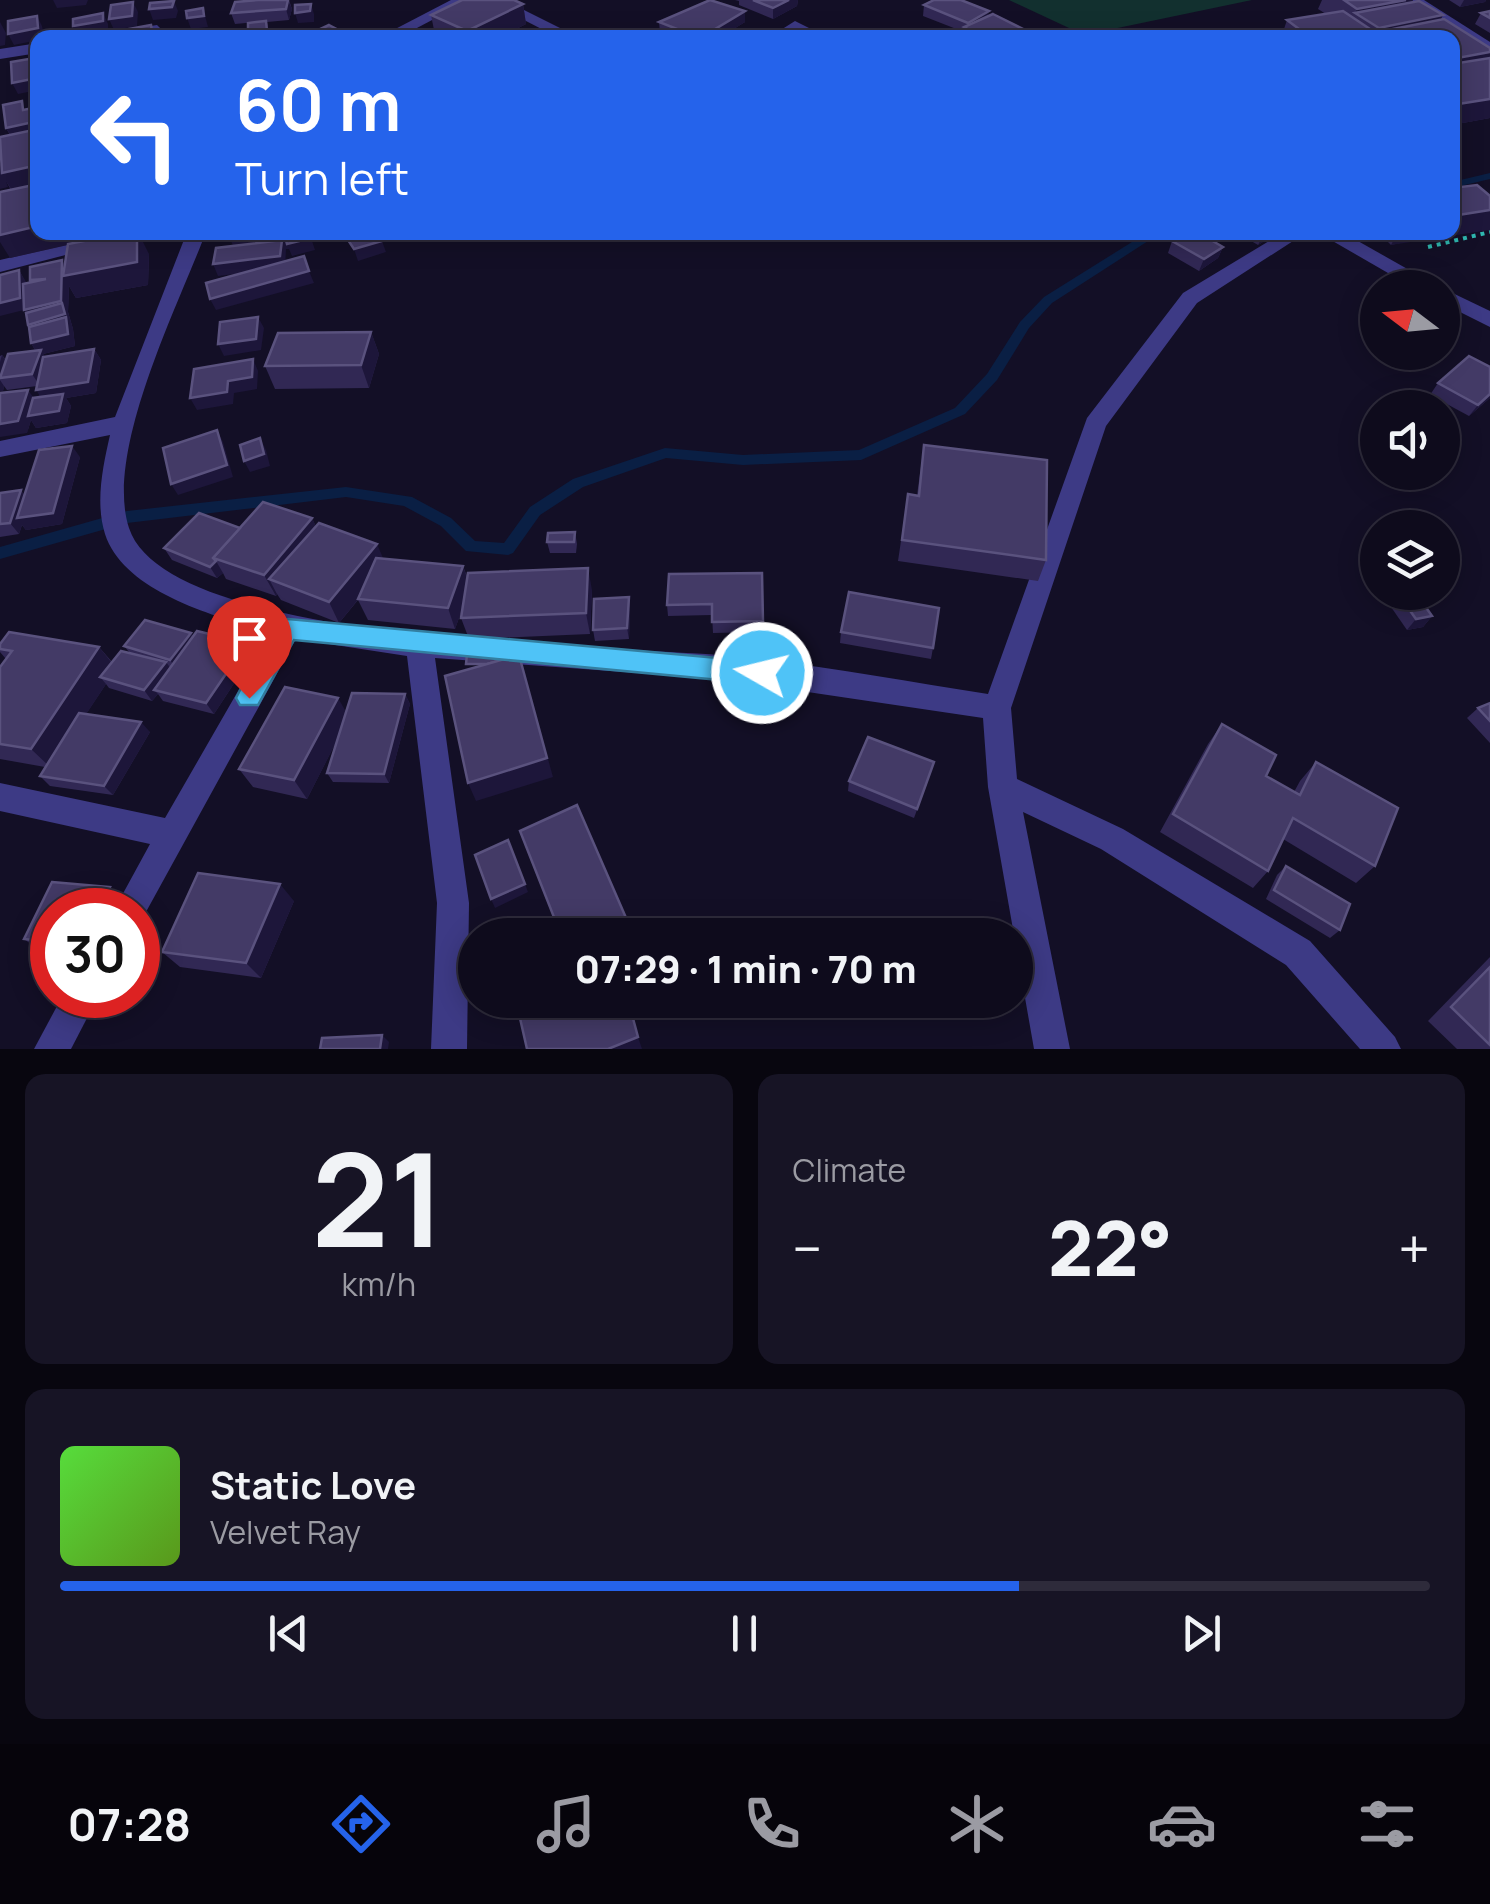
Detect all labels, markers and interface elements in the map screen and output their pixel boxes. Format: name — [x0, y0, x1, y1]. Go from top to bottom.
text: 60 m — [235, 56, 402, 152]
icon: left — [70, 70, 200, 200]
text: Turn left — [235, 147, 409, 209]
north arrow — [1360, 270, 1460, 370]
map controls — [1360, 270, 1460, 610]
button: sound — [1360, 390, 1460, 490]
button: layers — [1360, 510, 1460, 610]
pin — [207, 596, 292, 699]
icon: arrive — [222, 611, 277, 666]
position arrow — [710, 621, 814, 725]
speed limit sign: 30 — [30, 888, 160, 1018]
text: 07:29 · 1 min · 70 m — [575, 942, 916, 994]
text: 21 — [312, 1108, 446, 1286]
text: Climate — [793, 1148, 906, 1192]
text: 22° — [1048, 1196, 1172, 1299]
text: − — [793, 1210, 822, 1286]
text: + — [1398, 1210, 1430, 1286]
text: km/h — [342, 1262, 416, 1306]
text: Static Love — [210, 1458, 416, 1510]
text: Velvet Ray — [210, 1510, 361, 1554]
icon: previous — [261, 1606, 316, 1661]
icon: pause — [717, 1606, 772, 1661]
icon: next — [1174, 1606, 1229, 1661]
icon: directions — [326, 1789, 396, 1859]
icon: music — [531, 1789, 601, 1859]
icon: phone — [737, 1789, 807, 1859]
icon: climate — [942, 1789, 1012, 1859]
icon: car — [1147, 1789, 1217, 1859]
icon: filters — [1352, 1789, 1422, 1859]
text: 07:28 — [68, 1793, 191, 1855]

